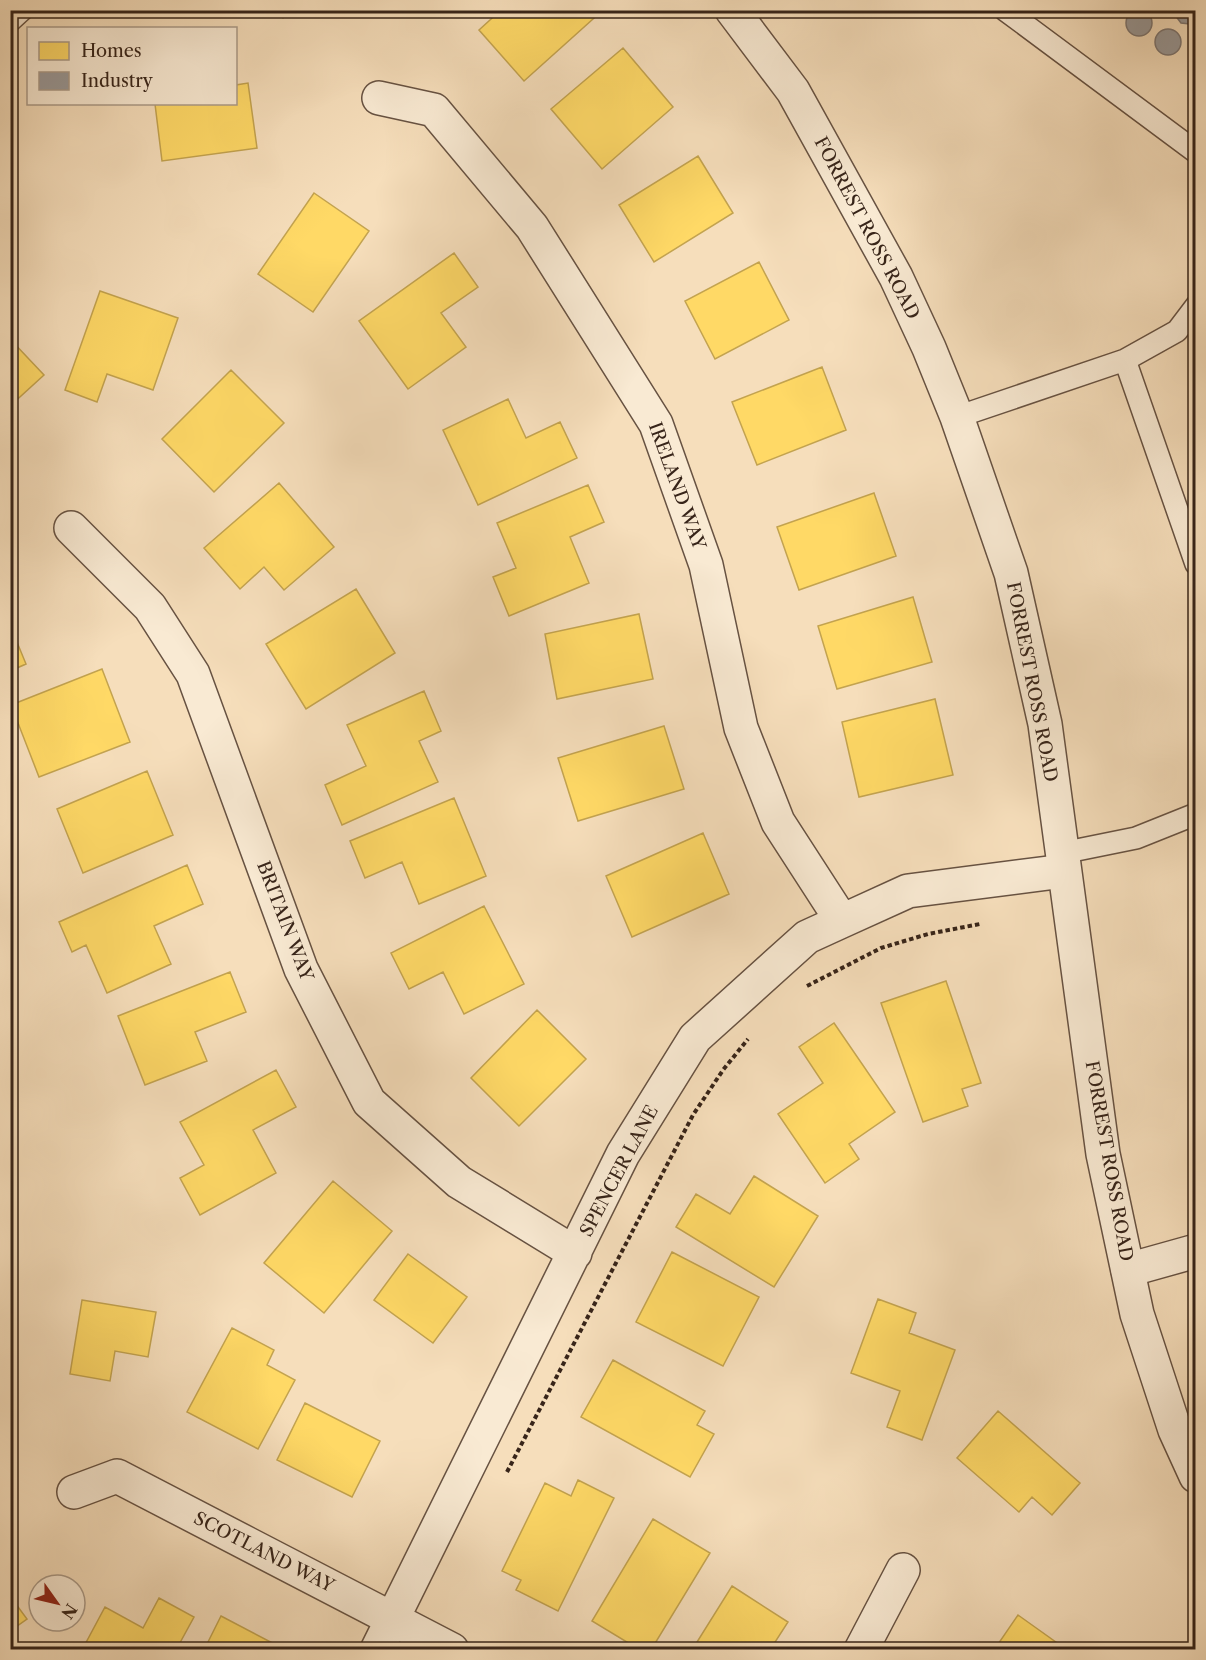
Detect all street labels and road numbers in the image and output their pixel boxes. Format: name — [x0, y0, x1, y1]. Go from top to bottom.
street label: FORREST ROSS ROAD — [810, 133, 924, 323]
street label: IRELAND WAY — [644, 419, 711, 554]
street label: FORREST ROSS ROAD — [1002, 580, 1062, 784]
street label: BRITAIN WAY — [252, 858, 318, 985]
street label: FORREST ROSS ROAD — [1081, 1059, 1137, 1263]
street label: SPENCER LANE — [575, 1102, 663, 1240]
street label: SCOTLAND WAY — [190, 1507, 339, 1598]

